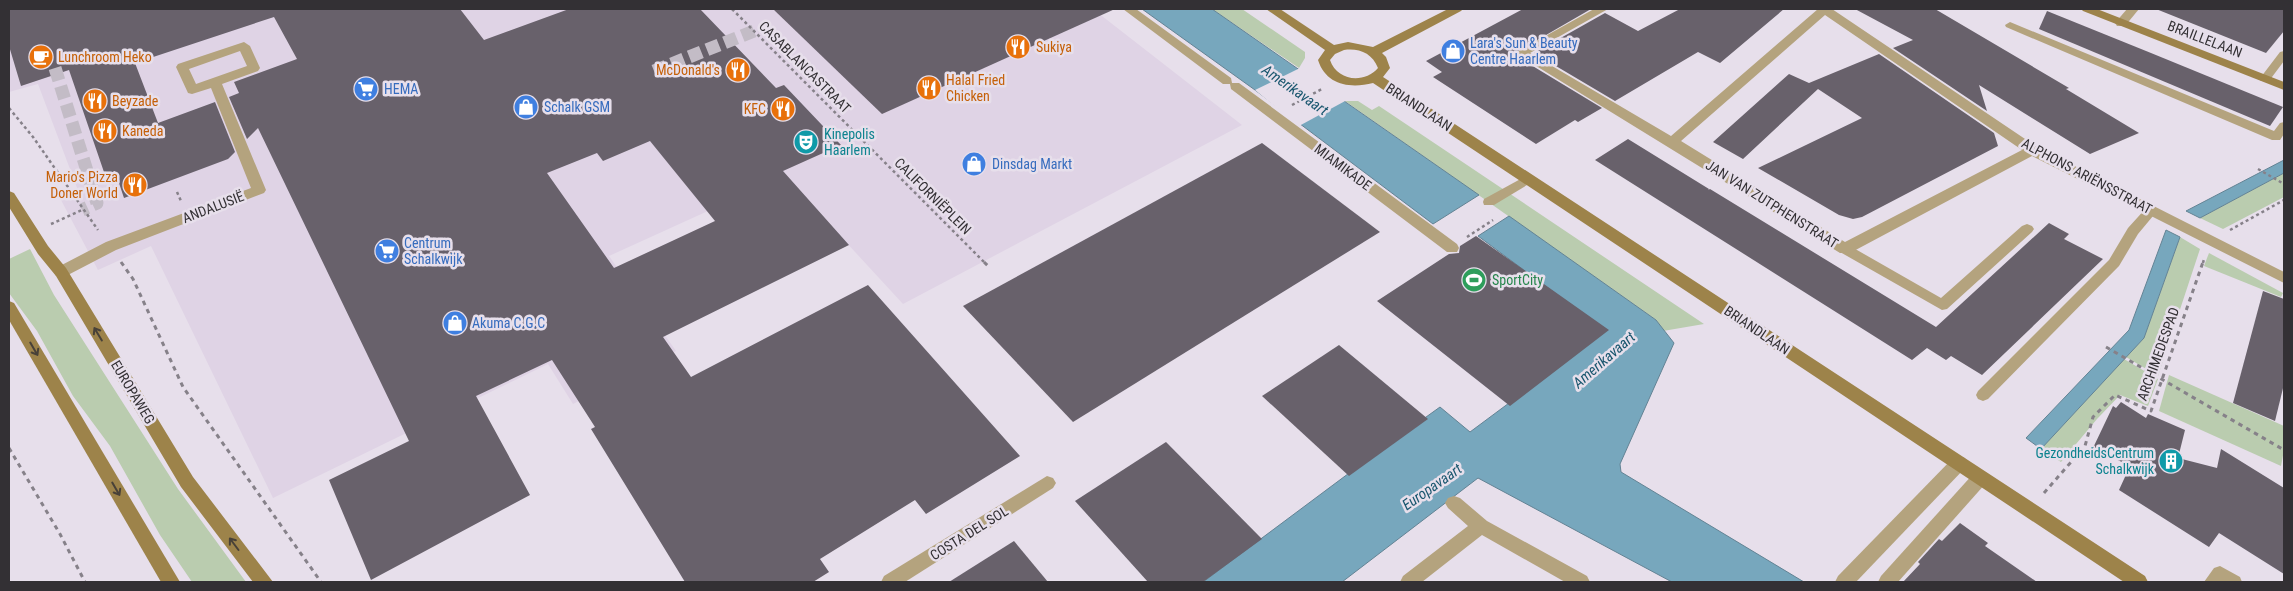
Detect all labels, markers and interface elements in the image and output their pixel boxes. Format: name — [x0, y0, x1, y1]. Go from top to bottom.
street label: BRAILLELAAN — [2165, 17, 2245, 61]
street label: CASABLANCASTRAAT — [756, 18, 854, 116]
restaurant icon: Sukiya — [1005, 34, 1031, 60]
place label: Lara's Sun & Beauty Centre Haarlem — [1470, 35, 1578, 67]
shop icon: Lara's Sun & Beauty Centre Haarlem — [1440, 38, 1466, 64]
place label: Sukiya — [1036, 39, 1072, 55]
cafe icon: Lunchroom Heko — [28, 44, 54, 70]
place label: Lunchroom Heko — [58, 49, 152, 65]
restaurant icon: McDonald's — [725, 57, 751, 83]
water label: Amerikavaart — [1258, 60, 1332, 120]
place label: McDonald's — [656, 62, 720, 78]
place label: Halal Fried Chicken — [946, 72, 1005, 104]
restaurant icon: Halal Fried Chicken — [916, 75, 942, 101]
supermarket icon: HEMA — [353, 76, 379, 102]
street label: BRIANDLAAN — [1383, 80, 1455, 134]
place label: HEMA — [384, 81, 418, 97]
restaurant icon: Beyzade — [82, 88, 108, 114]
place label: Beyzade — [112, 93, 159, 109]
shop icon: Schalk GSM — [513, 94, 539, 120]
restaurant icon: KFC — [770, 96, 796, 122]
place label: Schalk GSM — [544, 99, 610, 115]
place label: KFC — [744, 101, 766, 117]
restaurant icon: Kaneda — [92, 118, 118, 144]
place label: Kaneda — [122, 123, 163, 139]
place label: Kinepolis Haarlem — [824, 126, 875, 158]
theatre icon: Kinepolis Haarlem — [793, 129, 819, 155]
street label: ALPHONS ARIËNSSTRAAT — [2019, 135, 2155, 217]
street label: MIAMIKADE — [1311, 140, 1375, 194]
shop icon: Dinsdag Markt — [961, 151, 987, 177]
street label: CALIFORNIËPLEIN — [891, 154, 975, 238]
place label: Dinsdag Markt — [992, 156, 1072, 172]
street label: JAN VAN ZUTPHENSTRAAT — [1703, 157, 1841, 251]
place label: Mario's Pizza Doner World — [46, 169, 118, 201]
restaurant icon: Mario's Pizza Doner World — [122, 172, 148, 198]
street label: ANDALUSIË — [180, 188, 246, 226]
place label: Centrum Schalkwijk — [404, 235, 463, 267]
supermarket icon: Centrum Schalkwijk — [374, 238, 400, 264]
sports icon: SportCity — [1461, 267, 1487, 293]
place label: SportCity — [1492, 272, 1543, 288]
street label: BRIANDLAAN — [1721, 302, 1793, 358]
street label: ARCHIMEDESPAD — [2134, 305, 2182, 403]
shop icon: Akuma C.G.C — [442, 310, 468, 336]
place label: Akuma C.G.C — [472, 315, 545, 331]
one-way arrow — [93, 328, 103, 342]
water label: Amerikavaart — [1568, 328, 1639, 393]
one-way arrow — [29, 342, 39, 356]
street label: EUROPAWEG — [108, 357, 158, 427]
place label: GezondheidsCentrum Schalkwijk — [2036, 445, 2155, 477]
building icon: GezondheidsCentrum Schalkwijk — [2158, 448, 2184, 474]
water label: Europavaart — [1399, 459, 1466, 514]
one-way arrow — [112, 482, 122, 496]
street label: COSTA DEL SOL — [927, 503, 1011, 563]
one-way arrow — [229, 537, 240, 550]

